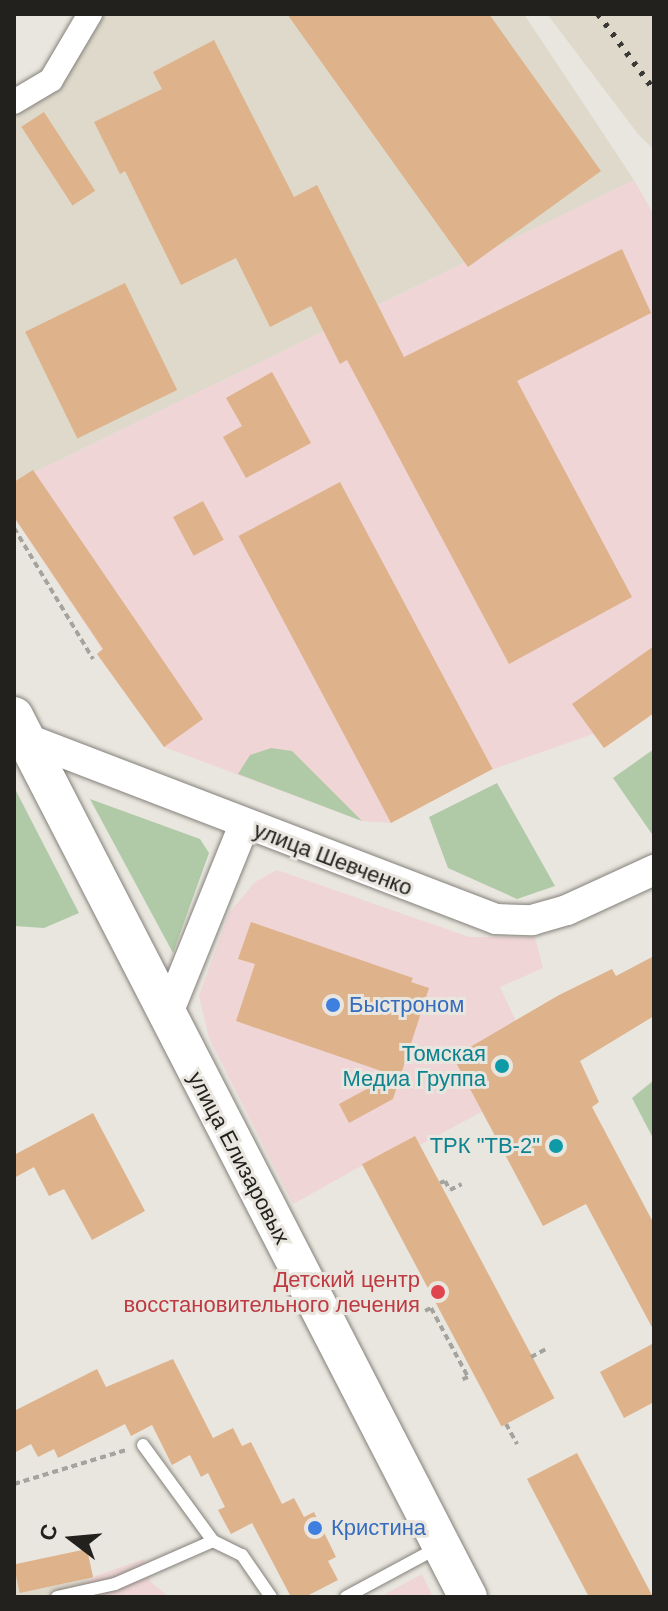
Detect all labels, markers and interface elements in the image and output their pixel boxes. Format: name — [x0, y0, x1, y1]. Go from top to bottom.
street label: улица Шевченко — [250, 817, 416, 901]
place label: Быстроном — [349, 992, 464, 1018]
marker: Быстроном — [324, 996, 342, 1014]
place label: Томская Медиа Группа — [342, 1040, 486, 1092]
marker: Томская Медиа Группа — [493, 1057, 511, 1075]
street label: улица Елизаровых — [182, 1067, 296, 1249]
place label: ТРК "ТВ-2" — [430, 1133, 540, 1159]
marker: ТРК "ТВ-2" — [547, 1137, 565, 1155]
place label: Детский центр восстановительного лечения — [124, 1266, 420, 1318]
marker: Детский центр восстановительного лечения — [427, 1281, 449, 1303]
north arrow — [32, 1499, 112, 1579]
place label: Кристина — [331, 1515, 426, 1541]
marker: Кристина — [306, 1519, 324, 1537]
text: С — [34, 1521, 63, 1543]

